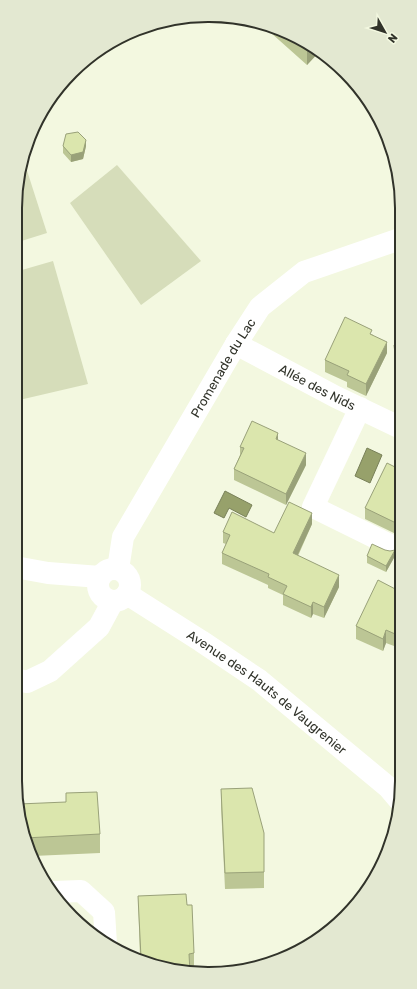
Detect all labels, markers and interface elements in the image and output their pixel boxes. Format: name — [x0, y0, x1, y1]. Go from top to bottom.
north arrow — [365, 12, 405, 52]
text: N — [385, 31, 400, 45]
street label: Promenade du Lac — [187, 315, 258, 420]
street label: Allée des Nids — [277, 361, 358, 413]
street label: Avenue des Hauts de Vaugrenier — [184, 627, 350, 757]

